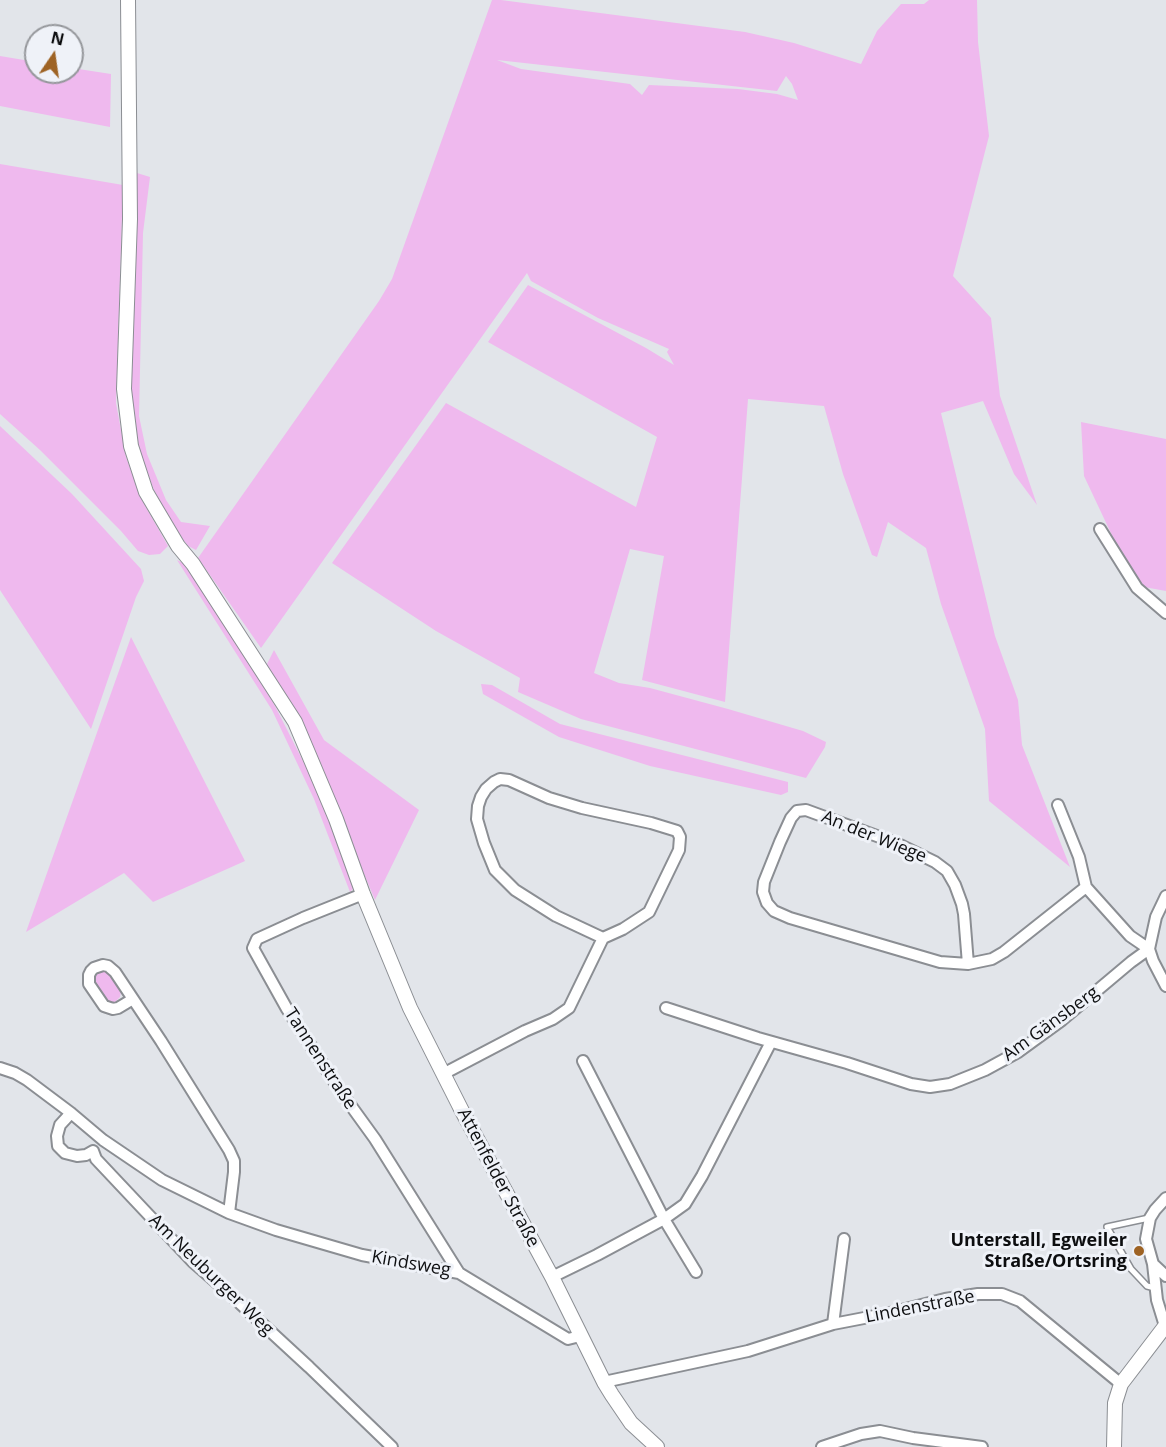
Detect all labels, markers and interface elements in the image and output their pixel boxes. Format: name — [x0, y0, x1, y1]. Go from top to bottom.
north arrow — [24, 24, 84, 84]
text: N — [49, 26, 66, 51]
street label: An der Wiege — [818, 806, 930, 868]
street label: Am Gänsberg — [999, 982, 1103, 1066]
street label: Tannenstraße — [279, 1004, 361, 1114]
street label: Attenfelder Straße — [452, 1105, 544, 1251]
street label: Am Neuburger Weg — [144, 1210, 278, 1340]
place label: Unterstall, Egweiler Straße/Ortsring — [950, 1230, 1127, 1272]
marker: Unterstall, Egweiler Straße/Ortsring — [1132, 1244, 1146, 1258]
street label: Kindsweg — [370, 1246, 452, 1282]
street label: Lindenstraße — [864, 1286, 976, 1328]

